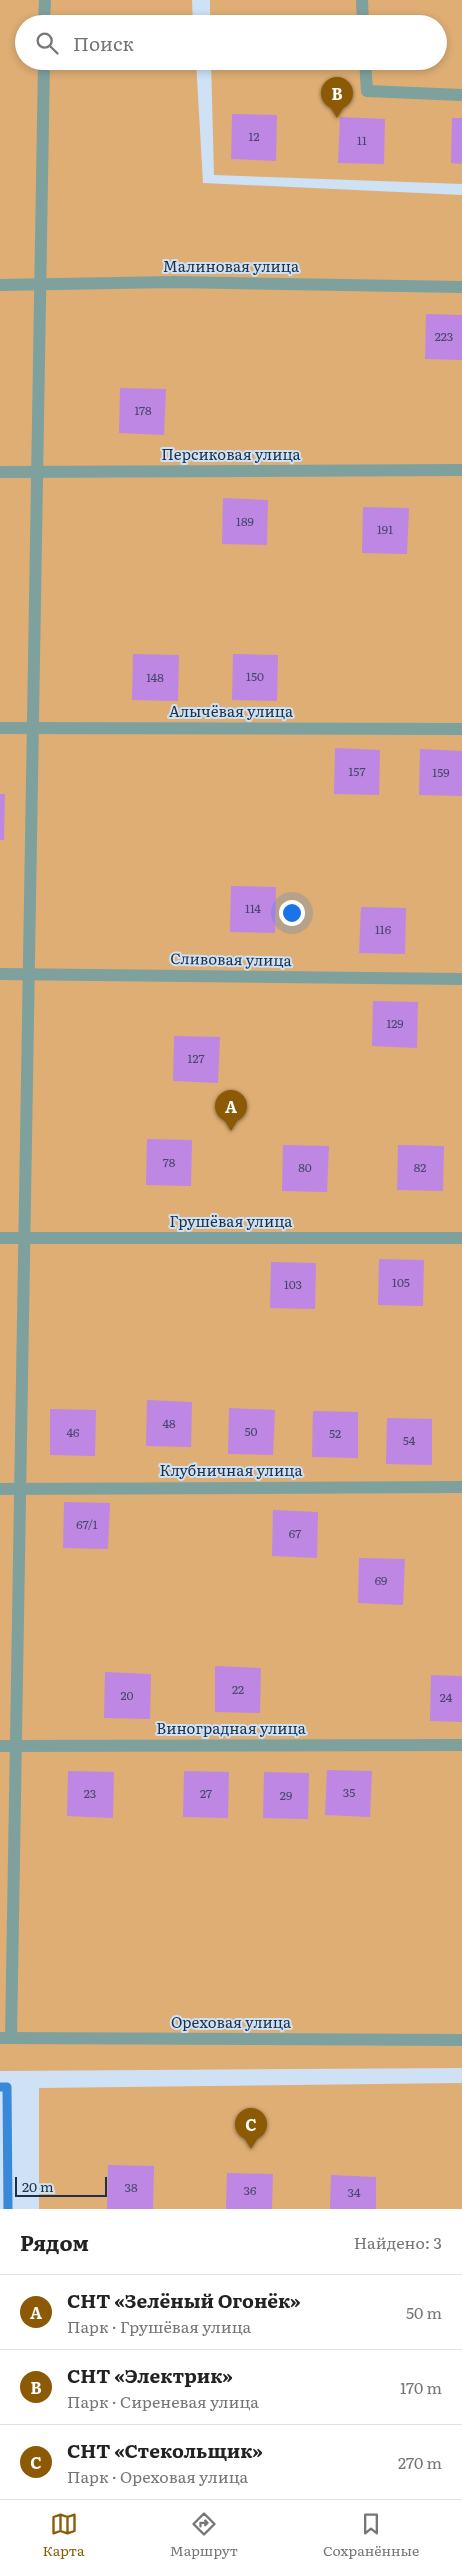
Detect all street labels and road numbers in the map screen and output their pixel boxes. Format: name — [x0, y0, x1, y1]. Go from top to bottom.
street label: Малиновая улица — [163, 254, 300, 277]
street label: Персиковая улица — [161, 442, 302, 465]
street label: Алычёвая улица — [169, 699, 294, 722]
street label: Сливовая улица — [170, 946, 293, 971]
street label: Грушёвая улица — [170, 1209, 293, 1232]
street label: Клубничная улица — [160, 1458, 303, 1481]
street label: Виноградная улица — [156, 1716, 307, 1739]
street label: Ореховая улица — [171, 2010, 292, 2033]

